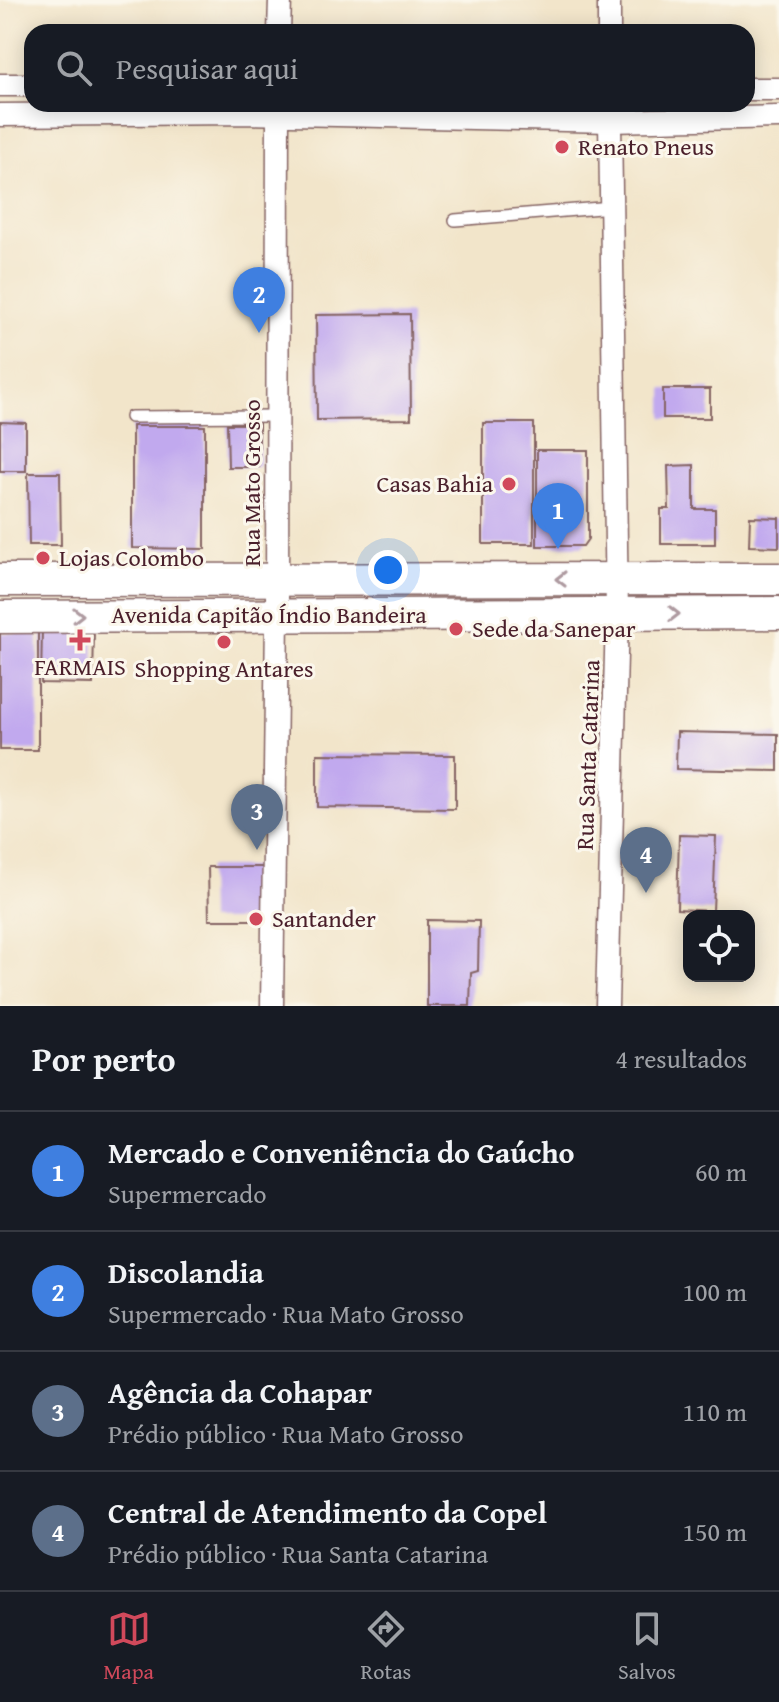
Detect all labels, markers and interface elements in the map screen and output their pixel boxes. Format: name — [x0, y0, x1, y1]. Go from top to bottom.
search box — [24, 24, 755, 112]
icon: search — [52, 46, 96, 90]
text: Pesquisar aqui — [116, 46, 298, 90]
place label: Renato Pneus — [578, 129, 714, 164]
marker: Renato Pneus — [553, 138, 571, 156]
pin: 2 — [233, 267, 285, 333]
street label: Rua Mato Grosso — [234, 399, 269, 567]
place label: Casas Bahia — [376, 466, 494, 501]
marker: Casas Bahia — [500, 475, 518, 493]
pin: 1 — [532, 483, 584, 549]
place label: Lojas Colombo — [59, 540, 204, 575]
marker: Lojas Colombo — [34, 549, 52, 567]
your location — [368, 550, 408, 590]
one-way arrow — [554, 570, 567, 588]
street label: Avenida Capitão Índio Bandeira — [111, 597, 427, 632]
one-way arrow — [668, 605, 681, 623]
one-way arrow — [72, 607, 85, 624]
place label: Sede da Sanepar — [472, 611, 636, 646]
marker: Sede da Sanepar — [447, 620, 465, 638]
marker: FARMAIS — [71, 631, 89, 649]
marker: Shopping Antares — [215, 633, 233, 651]
place label: FARMAIS — [34, 649, 126, 684]
place label: Shopping Antares — [135, 651, 313, 686]
street label: Rua Santa Catarina — [567, 658, 608, 851]
pin: 3 — [231, 784, 283, 850]
pin: 4 — [620, 827, 672, 893]
place label: Santander — [272, 901, 376, 936]
marker: Santander — [247, 910, 265, 928]
map controls — [683, 910, 755, 982]
button: locate — [683, 910, 755, 982]
text: Por perto — [32, 1034, 176, 1083]
text: 4 resultados — [616, 1039, 747, 1078]
text: Mercado e Conveniência do Gaúcho — [108, 1130, 575, 1174]
text: 1 — [51, 1152, 65, 1191]
text: 60 m — [695, 1152, 747, 1191]
text: Supermercado — [108, 1174, 266, 1213]
text: Discolandia — [108, 1250, 264, 1294]
text: 2 — [51, 1272, 65, 1311]
text: 100 m — [682, 1272, 747, 1311]
text: Supermercado · Rua Mato Grosso — [108, 1294, 464, 1333]
text: Agência da Cohapar — [108, 1370, 372, 1414]
text: 3 — [51, 1392, 65, 1431]
text: 110 m — [682, 1392, 747, 1431]
text: Prédio público · Rua Mato Grosso — [108, 1414, 463, 1453]
text: Central de Atendimento da Copel — [108, 1490, 547, 1534]
text: 4 — [51, 1512, 65, 1551]
text: 150 m — [682, 1512, 747, 1551]
text: Prédio público · Rua Santa Catarina — [108, 1534, 488, 1573]
tab: Mapa — [103, 1607, 154, 1687]
tab: Rotas — [361, 1607, 411, 1687]
tab: Salvos — [618, 1607, 676, 1687]

